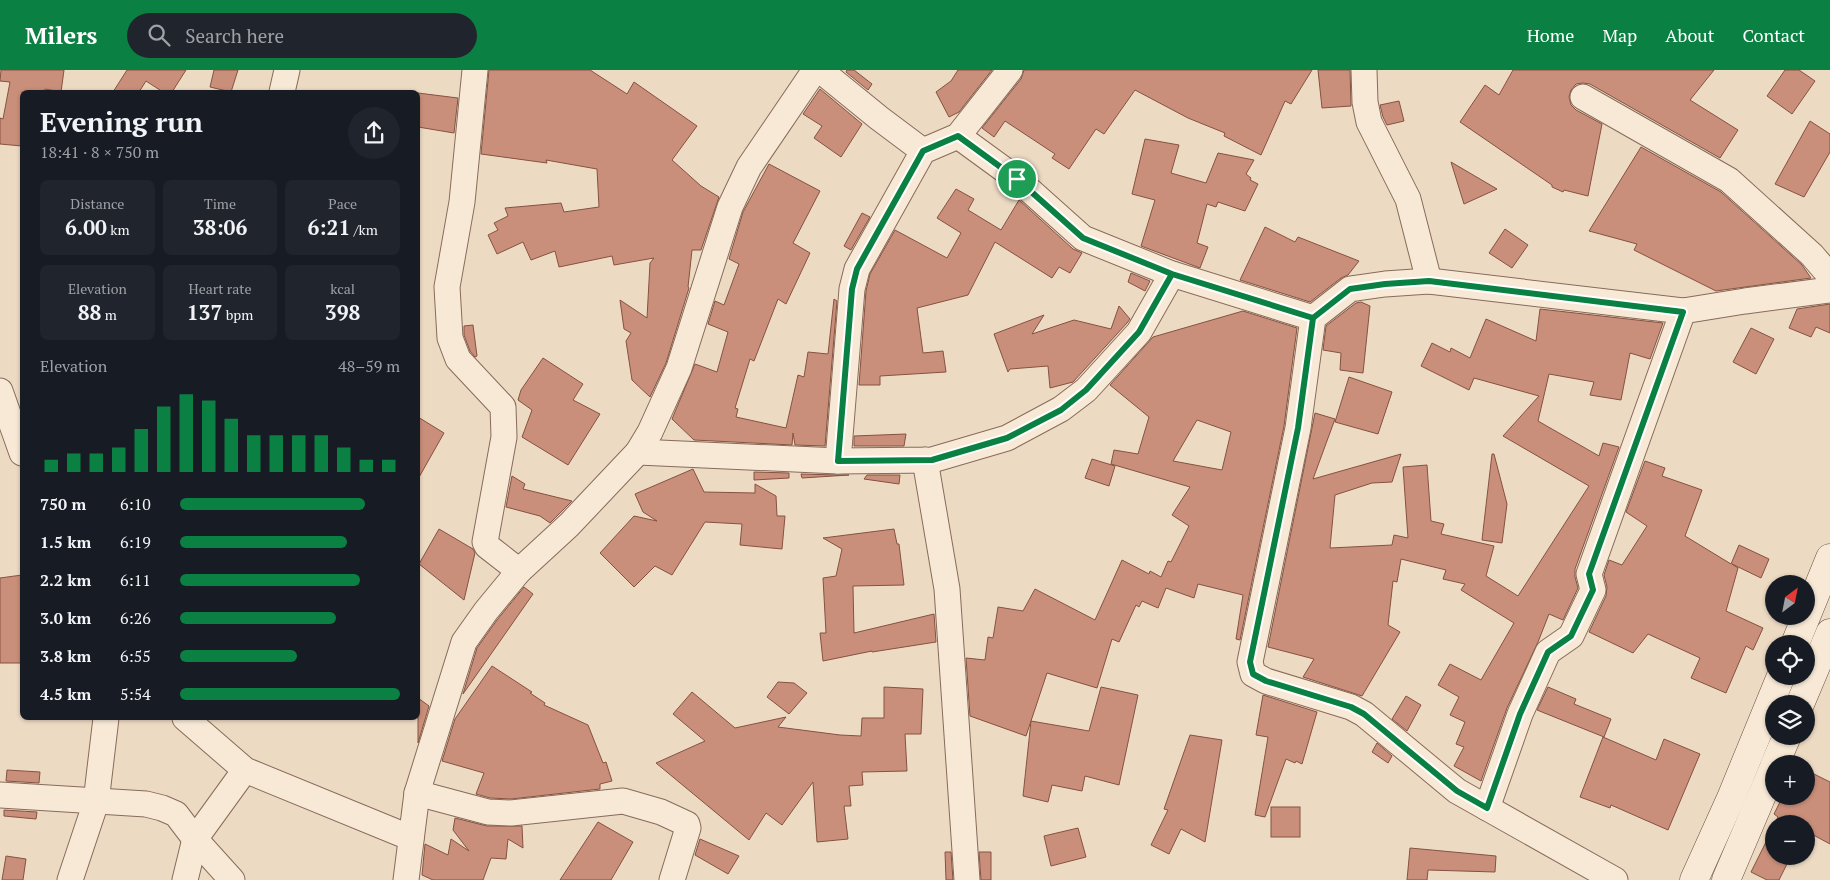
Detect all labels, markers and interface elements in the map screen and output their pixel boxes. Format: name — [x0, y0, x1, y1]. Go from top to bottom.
search box — [127, 13, 477, 58]
text: Milers — [25, 19, 97, 51]
icon: search — [145, 21, 173, 49]
text: Search here — [185, 23, 284, 48]
text: Home — [1527, 23, 1574, 47]
text: Map — [1602, 23, 1637, 47]
text: About — [1665, 23, 1714, 47]
text: Contact — [1742, 23, 1805, 47]
text: Evening run — [40, 103, 203, 140]
button: share — [348, 107, 400, 159]
text: 18:41 · 8 × 750 m — [40, 141, 159, 163]
pin — [996, 158, 1038, 200]
icon: arrive — [1003, 165, 1031, 193]
text: Distance — [70, 194, 124, 213]
text: Time — [204, 194, 236, 213]
text: Pace — [328, 194, 357, 213]
text: 6.00 — [65, 213, 107, 241]
text: 38:06 — [193, 213, 247, 241]
text: 6:21 — [307, 213, 350, 241]
text: km — [107, 220, 130, 239]
text: /km — [350, 220, 378, 239]
text: Elevation — [68, 279, 127, 298]
text: Heart rate — [189, 279, 251, 298]
text: kcal — [330, 279, 355, 298]
text: 88 — [78, 298, 101, 326]
text: 137 — [187, 298, 222, 326]
text: 398 — [325, 298, 360, 326]
text: m — [101, 305, 117, 324]
text: bpm — [222, 305, 253, 324]
text: Elevation — [40, 355, 107, 377]
text: 48–59 m — [338, 355, 400, 377]
text: 750 m — [40, 493, 86, 515]
text: 6:10 — [120, 493, 151, 515]
text: 1.5 km — [40, 531, 91, 553]
text: 6:19 — [120, 531, 151, 553]
text: 2.2 km — [40, 569, 91, 591]
text: 6:11 — [120, 569, 151, 591]
north arrow — [1765, 575, 1815, 625]
map controls — [1765, 575, 1815, 865]
text: 3.0 km — [40, 607, 91, 629]
text: 6:26 — [120, 607, 151, 629]
button: locate — [1765, 635, 1815, 685]
text: 3.8 km — [40, 645, 91, 667]
text: 6:55 — [120, 645, 151, 667]
text: 4.5 km — [40, 683, 91, 705]
text: 5:54 — [120, 683, 151, 705]
button: layers — [1765, 695, 1815, 745]
button: + — [1765, 755, 1815, 805]
button: − — [1765, 815, 1815, 865]

